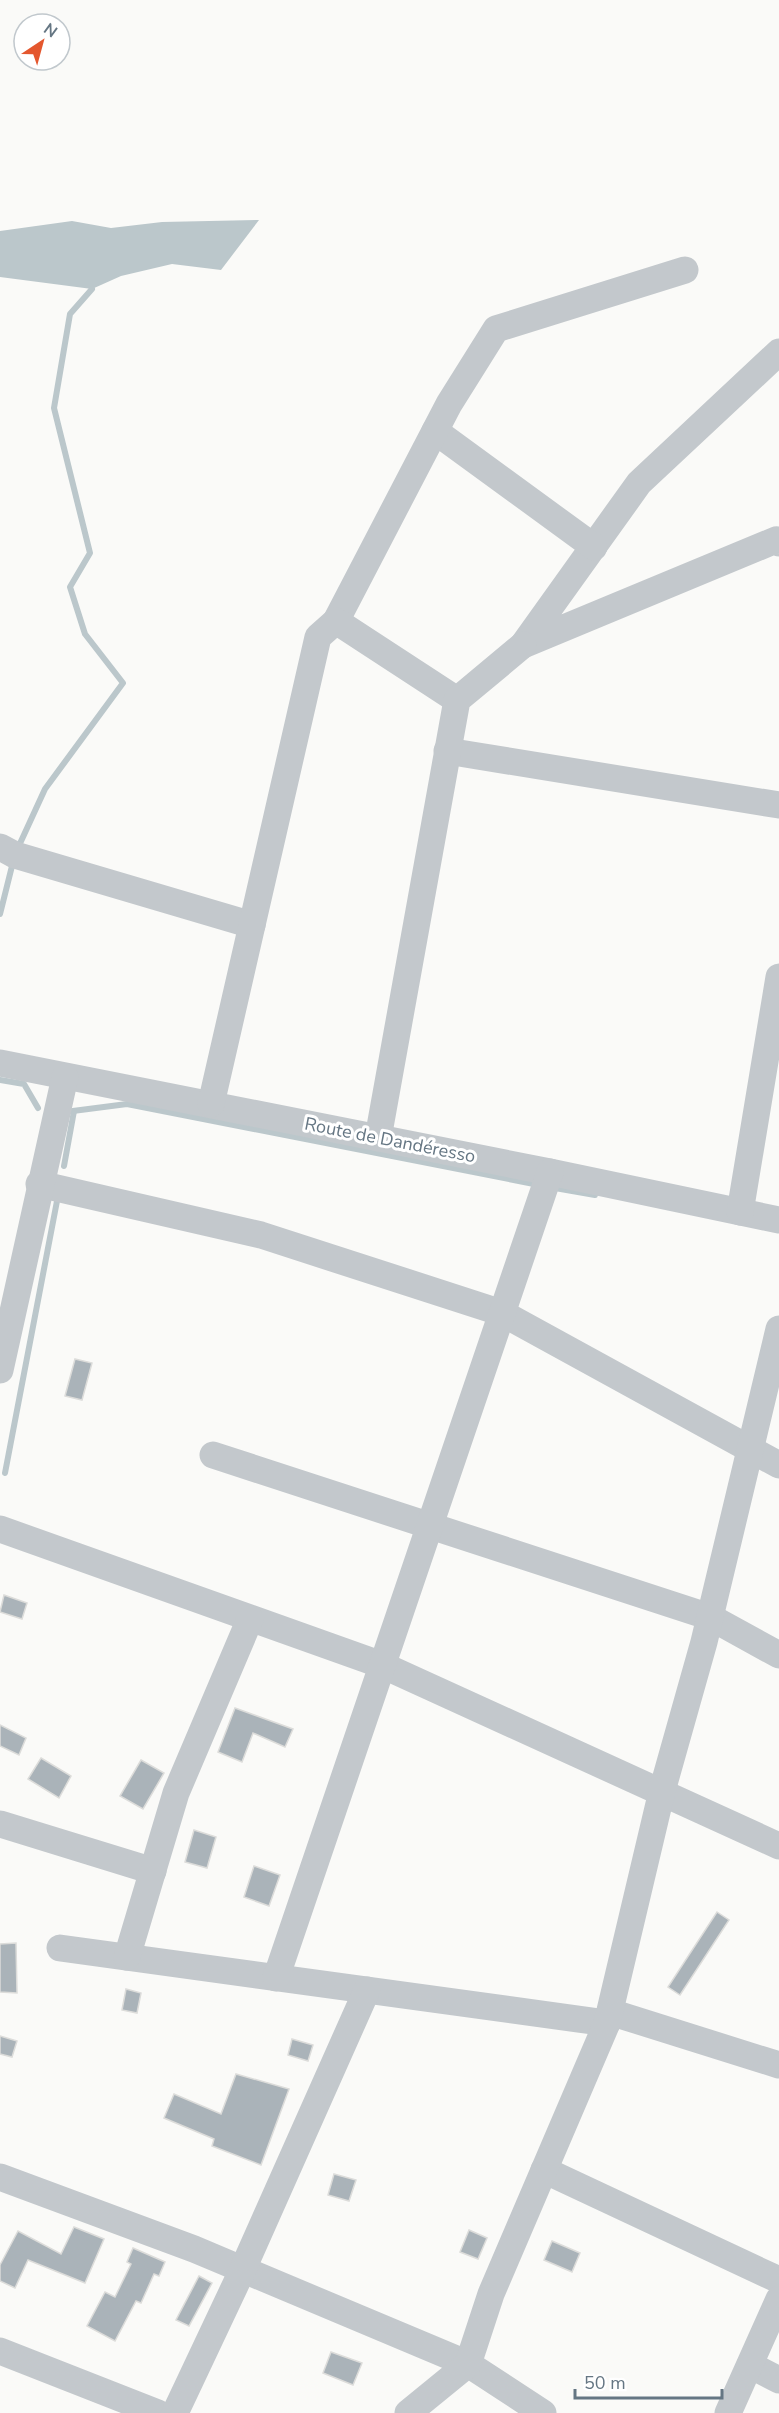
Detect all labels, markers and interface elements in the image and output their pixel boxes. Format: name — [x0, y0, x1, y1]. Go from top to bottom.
north arrow — [12, 12, 72, 72]
text: N — [39, 18, 62, 43]
street label: Route de Dandéresso — [303, 1112, 477, 1168]
scale bar — [575, 2362, 722, 2400]
text: 50 m — [584, 2371, 626, 2395]

